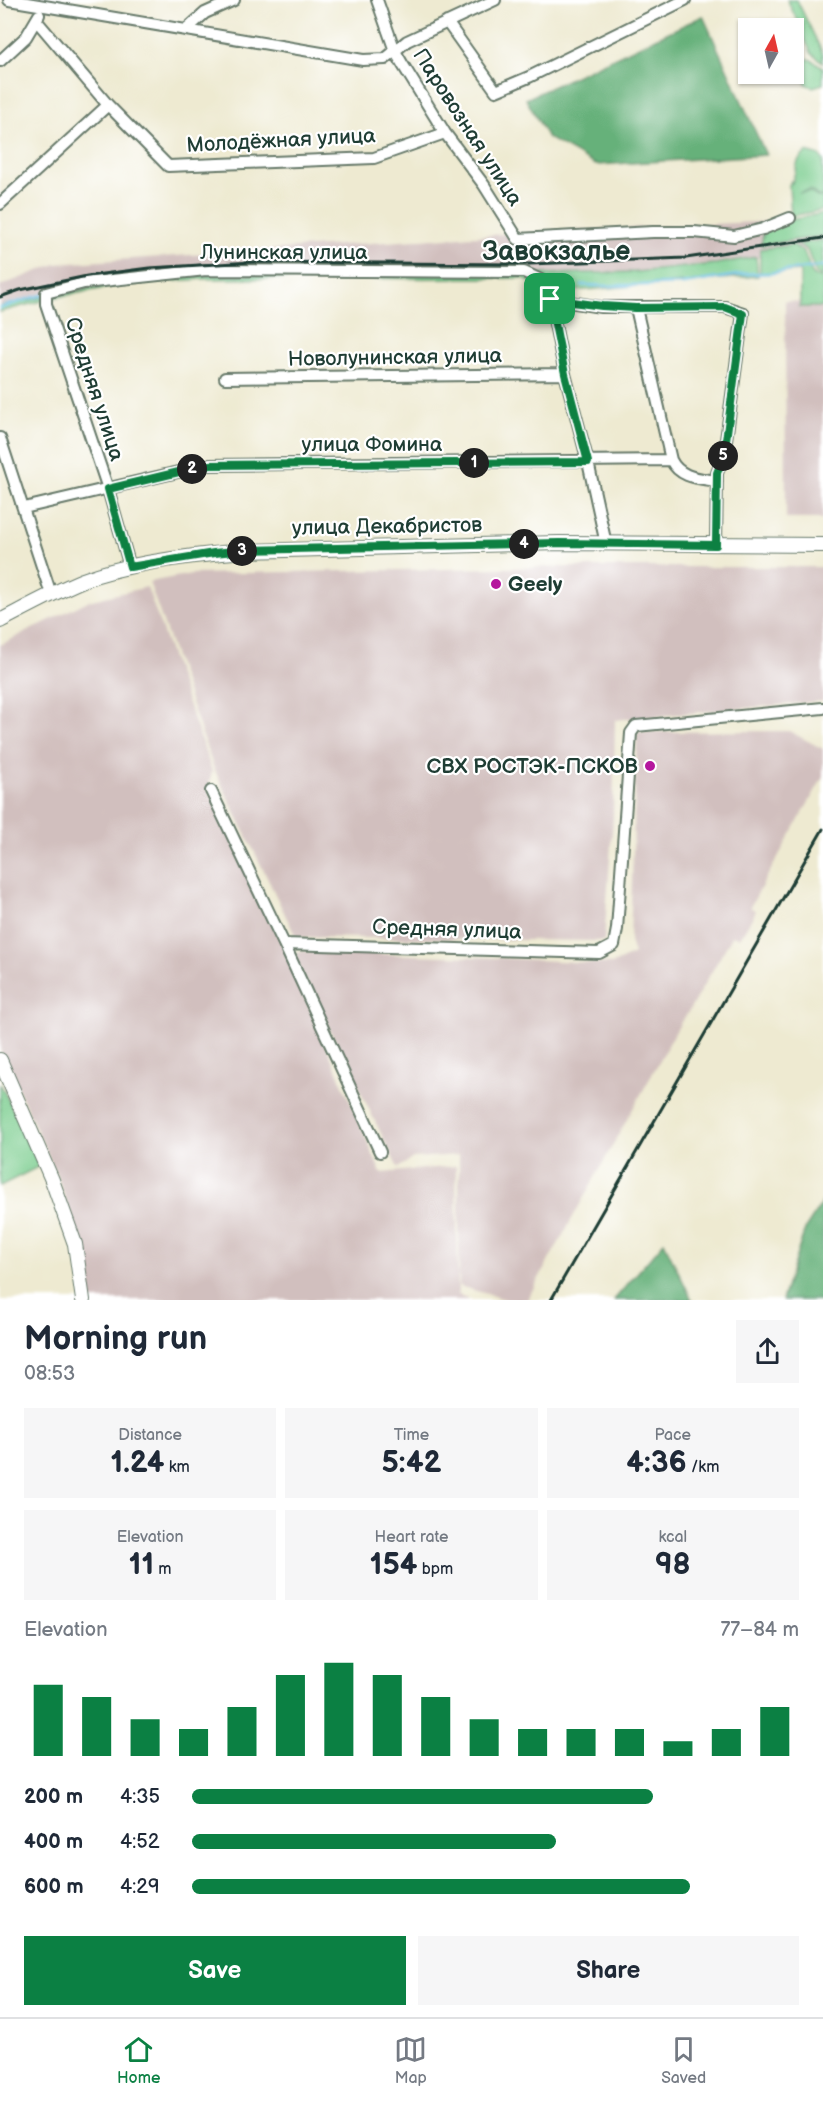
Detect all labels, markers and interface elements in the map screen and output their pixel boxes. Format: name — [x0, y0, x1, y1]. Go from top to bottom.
north arrow — [738, 18, 804, 84]
map controls — [738, 18, 804, 84]
street label: Паровозная улица — [407, 44, 528, 211]
street label: Молодёжная улица — [186, 123, 377, 158]
district label: Завокзалье — [482, 236, 630, 268]
street label: Лунинская улица — [199, 240, 368, 265]
pin — [524, 273, 575, 324]
icon: arrive — [533, 282, 566, 315]
street label: Средняя улица — [60, 314, 130, 465]
street label: Новолунинская улица — [288, 343, 503, 372]
street label: улица Фомина — [302, 432, 443, 457]
pin: 5 — [708, 441, 738, 471]
text: 5 — [718, 446, 728, 465]
pin: 1 — [459, 448, 489, 478]
text: 1 — [471, 453, 477, 472]
pin: 2 — [177, 454, 207, 484]
text: 2 — [187, 459, 197, 478]
street label: улица Декабристов — [292, 512, 482, 541]
pin: 4 — [509, 529, 539, 559]
text: 4 — [519, 534, 529, 553]
pin: 3 — [227, 536, 257, 566]
text: 3 — [237, 541, 247, 560]
place label: Geely — [508, 572, 563, 597]
marker: Geely — [489, 577, 503, 591]
place label: СВХ РОСТЭК-ПСКОВ — [427, 754, 638, 779]
marker: СВХ РОСТЭК-ПСКОВ — [643, 759, 657, 773]
street label: Средняя улица — [372, 914, 523, 945]
text: Morning run — [24, 1319, 207, 1359]
button: share — [736, 1320, 799, 1383]
text: 08:53 — [24, 1362, 75, 1386]
text: Distance — [118, 1426, 182, 1445]
text: Time — [394, 1426, 429, 1445]
text: Pace — [655, 1426, 691, 1445]
text: 1.24 — [111, 1445, 164, 1481]
text: 5:42 — [381, 1445, 442, 1481]
text: 4:36 — [626, 1445, 687, 1481]
text: km — [164, 1458, 190, 1477]
text: /km — [687, 1458, 719, 1477]
text: Elevation — [117, 1528, 184, 1547]
text: Heart rate — [375, 1528, 448, 1547]
text: kcal — [658, 1528, 687, 1547]
text: 11 — [129, 1547, 154, 1583]
text: 154 — [370, 1547, 417, 1583]
text: 98 — [655, 1547, 691, 1583]
text: m — [154, 1560, 172, 1579]
text: bpm — [417, 1560, 453, 1579]
text: Elevation — [24, 1618, 107, 1642]
text: 77–84 m — [720, 1618, 799, 1642]
text: 200 m — [24, 1785, 83, 1809]
text: 4:35 — [120, 1785, 160, 1809]
text: 400 m — [24, 1830, 83, 1854]
text: 4:52 — [120, 1830, 160, 1854]
text: 600 m — [24, 1875, 84, 1899]
text: 4:29 — [120, 1875, 160, 1899]
button: Save — [24, 1936, 406, 2005]
button: Share — [418, 1936, 799, 2005]
tab: Home — [117, 2033, 160, 2088]
tab: Map — [394, 2033, 427, 2088]
tab: Saved — [661, 2033, 706, 2088]

